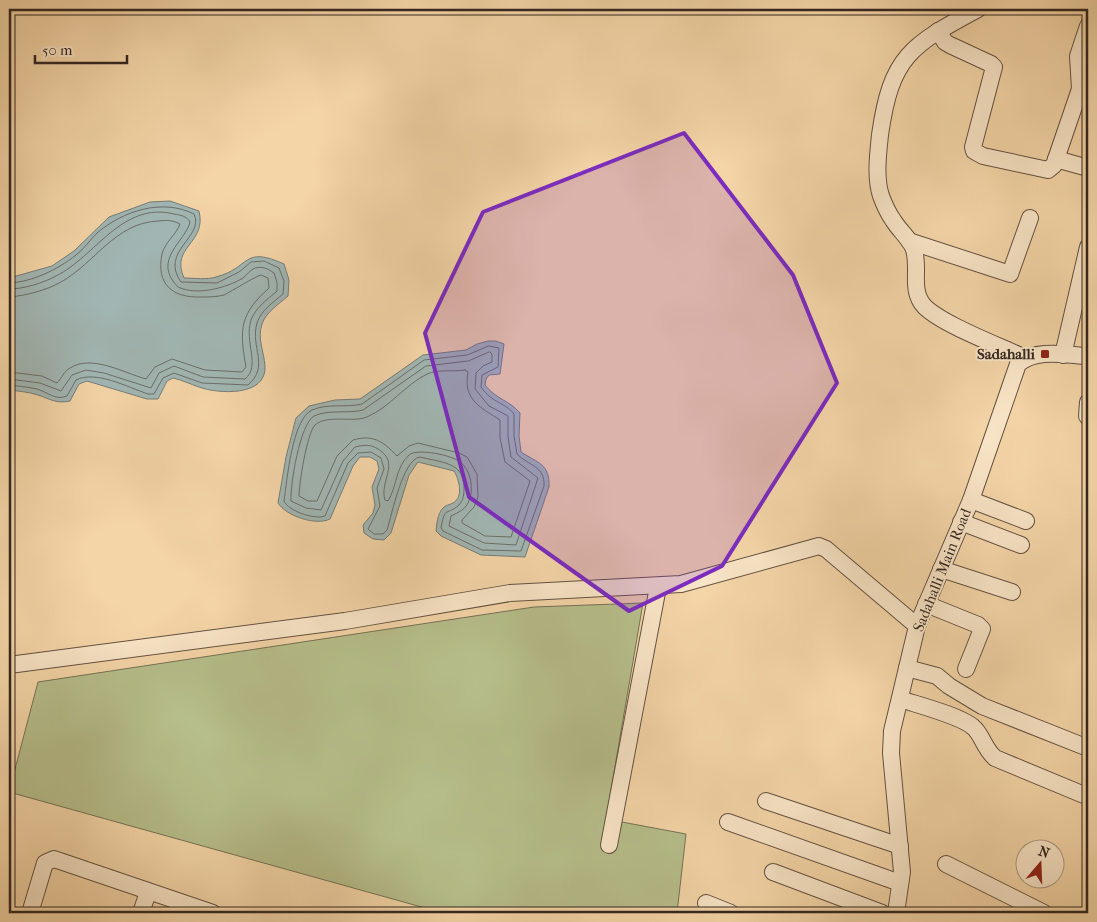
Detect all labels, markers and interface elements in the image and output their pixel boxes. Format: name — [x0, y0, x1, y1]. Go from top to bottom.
scale bar — [35, 32, 128, 64]
text: 50 m — [42, 41, 73, 59]
place label: Sadahalli — [977, 345, 1036, 363]
marker: Sadahalli — [1039, 348, 1051, 360]
street label: Sadahalli Main Road — [909, 505, 975, 634]
north arrow — [1014, 840, 1064, 890]
text: N — [1036, 842, 1052, 862]

